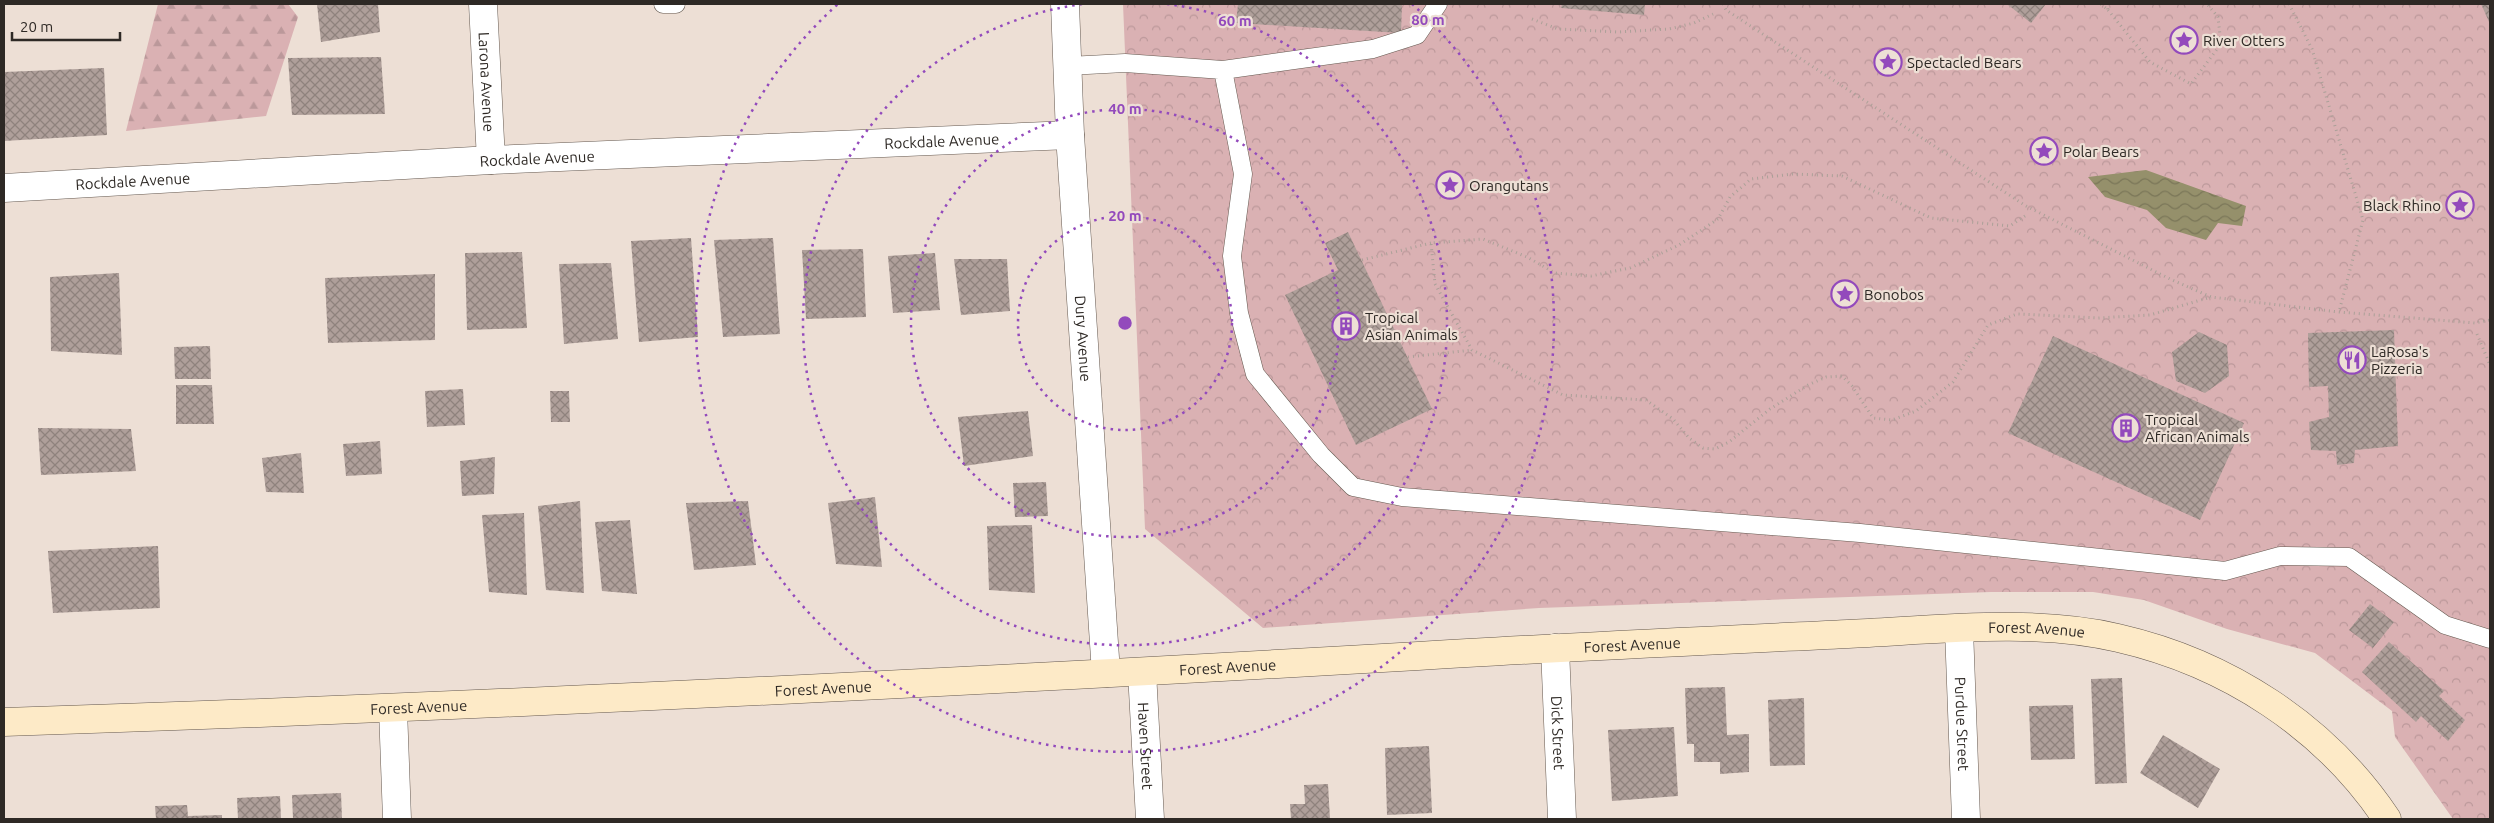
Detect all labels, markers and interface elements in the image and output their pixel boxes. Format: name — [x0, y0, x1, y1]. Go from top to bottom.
scale bar — [12, 10, 120, 42]
text: 80 m — [1411, 11, 1445, 28]
text: 60 m — [1218, 12, 1252, 29]
text: 20 m — [20, 18, 53, 35]
place icon: River Otters — [2169, 25, 2199, 55]
street label: Larona Avenue — [476, 31, 498, 132]
place label: River Otters — [2203, 32, 2285, 49]
place icon: Spectacled Bears — [1873, 47, 1903, 77]
place label: Spectacled Bears — [1907, 54, 2022, 71]
text: 40 m — [1108, 100, 1142, 117]
street label: Rockdale Avenue — [884, 130, 1000, 152]
place icon: Polar Bears — [2029, 136, 2059, 166]
place label: Polar Bears — [2063, 143, 2139, 160]
street label: Rockdale Avenue — [479, 147, 595, 169]
street label: Rockdale Avenue — [75, 169, 191, 192]
place icon: Orangutans — [1435, 170, 1465, 200]
place label: Orangutans — [1469, 177, 1548, 194]
place icon: Black Rhino — [2445, 190, 2475, 220]
place label: Black Rhino — [2363, 197, 2441, 214]
text: 20 m — [1108, 207, 1142, 224]
place icon: Bonobos — [1830, 279, 1860, 309]
place label: Bonobos — [1864, 286, 1924, 303]
street label: Dury Avenue — [1072, 295, 1095, 382]
place label: Tropical Asian Animals — [1365, 309, 1458, 343]
building icon: Tropical Asian Animals — [1331, 311, 1361, 341]
centre of rings — [1116, 314, 1134, 332]
place label: LaRosa's Pizzeria — [2371, 343, 2429, 377]
restaurant icon: LaRosa's Pizzeria — [2337, 345, 2367, 375]
place label: Tropical African Animals — [2145, 411, 2250, 445]
building icon: Tropical African Animals — [2111, 413, 2141, 443]
street label: Forest Avenue — [1988, 618, 2086, 640]
street label: Forest Avenue — [1583, 633, 1681, 655]
street label: Forest Avenue — [1179, 656, 1277, 678]
street label: Forest Avenue — [774, 677, 872, 699]
street label: Purdue Street — [1952, 677, 1973, 771]
street label: Forest Avenue — [370, 696, 468, 717]
street label: Dick Street — [1548, 696, 1568, 770]
street label: Haven Street — [1135, 702, 1157, 790]

